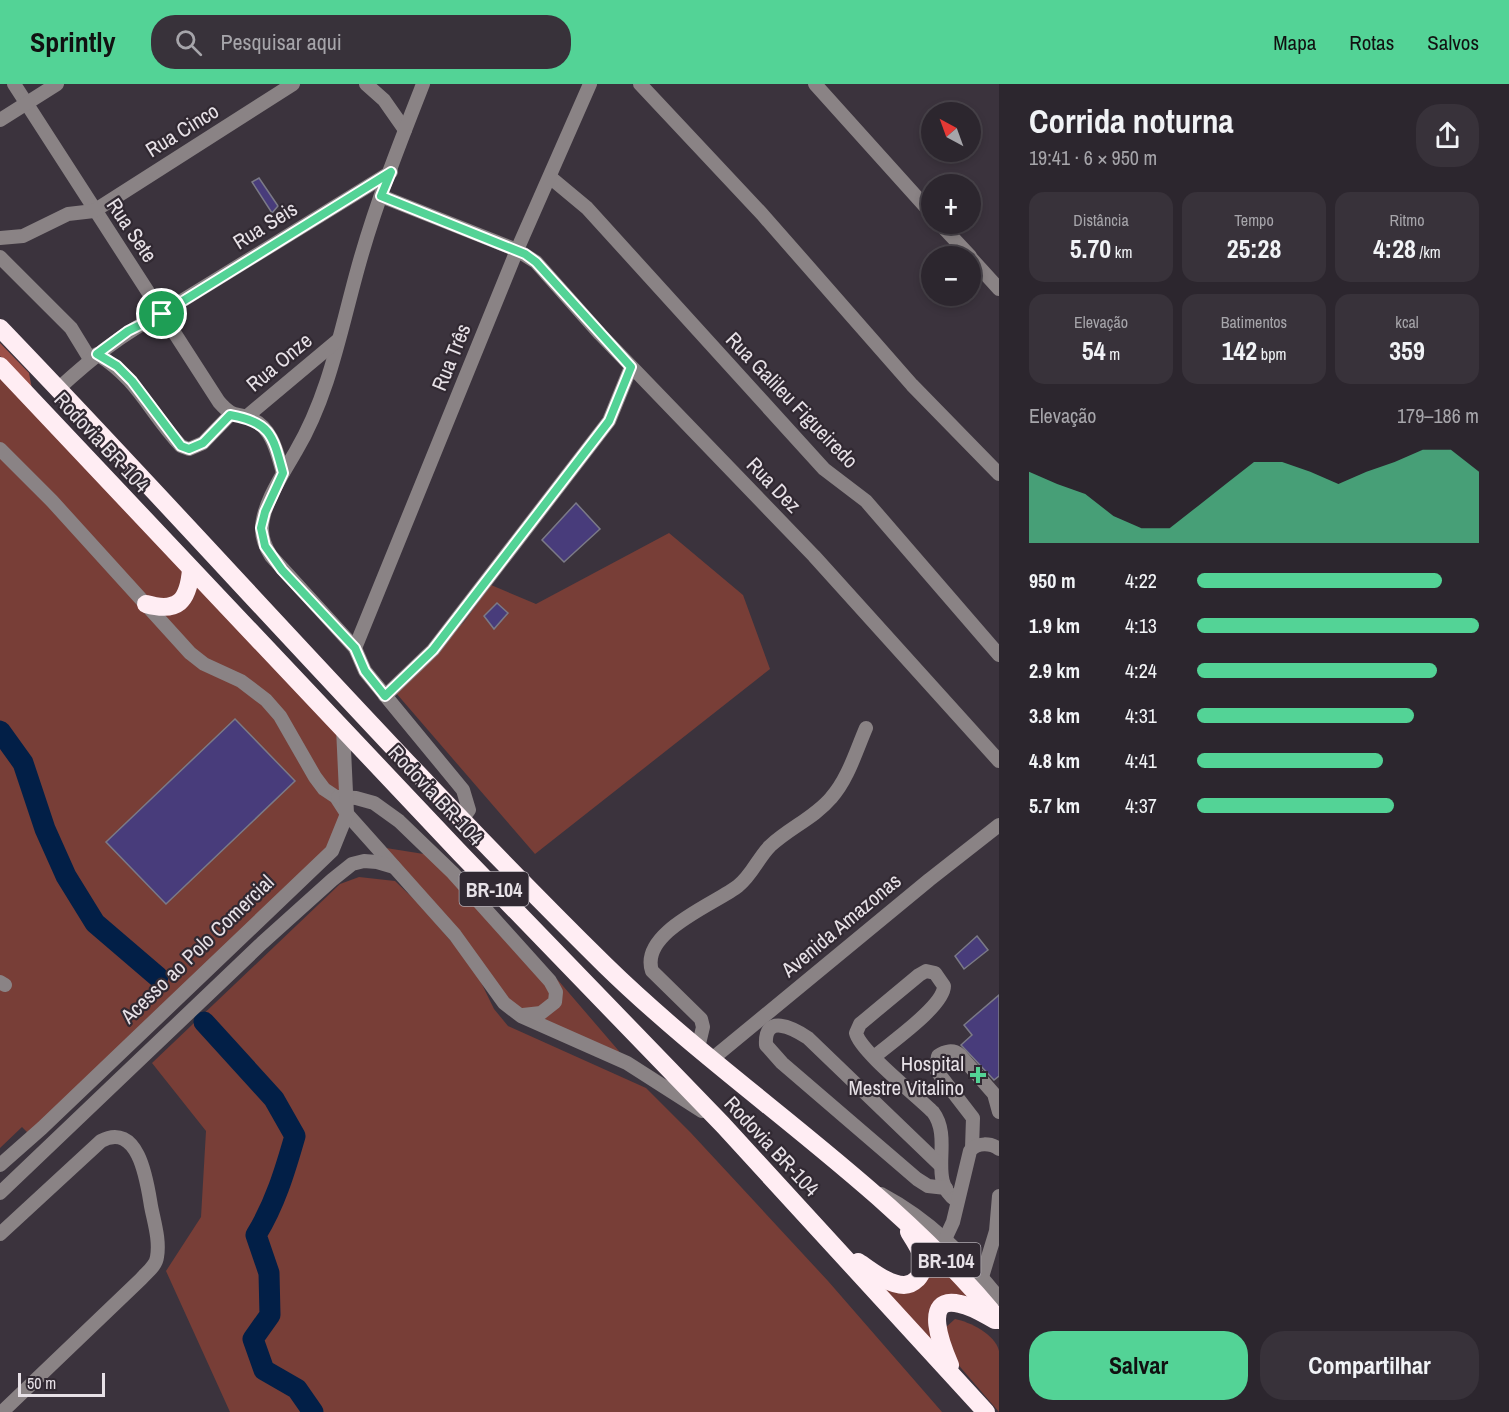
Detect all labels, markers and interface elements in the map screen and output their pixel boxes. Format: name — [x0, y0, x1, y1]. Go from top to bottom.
search box — [151, 15, 571, 69]
text: Sprintly — [30, 23, 115, 61]
icon: search — [172, 26, 205, 59]
text: Pesquisar aqui — [220, 27, 342, 57]
text: Mapa — [1273, 28, 1316, 57]
text: Rotas — [1349, 28, 1394, 57]
text: Salvos — [1427, 28, 1479, 57]
street label: Rua Cinco — [140, 96, 224, 164]
text: Corrida noturna — [1029, 99, 1233, 143]
north arrow — [921, 102, 981, 162]
map controls — [921, 102, 981, 306]
button: share — [1416, 104, 1479, 167]
text: 19:41 · 6 × 950 m — [1029, 144, 1157, 171]
button: + — [921, 174, 981, 234]
street label: Rua Sete — [100, 192, 164, 268]
street label: Rua Seis — [227, 194, 303, 256]
text: Distância — [1073, 209, 1129, 231]
text: Tempo — [1234, 209, 1274, 231]
text: Ritmo — [1390, 209, 1425, 231]
text: 5.70 — [1070, 231, 1111, 266]
text: 25:28 — [1227, 231, 1281, 266]
text: 4:28 — [1373, 231, 1416, 266]
text: km — [1111, 241, 1132, 263]
text: /km — [1416, 241, 1441, 263]
button: − — [921, 246, 981, 306]
pin — [136, 288, 187, 339]
icon: arrive — [145, 297, 178, 330]
text: Elevação — [1074, 311, 1128, 333]
text: Batimentos — [1221, 311, 1287, 333]
text: kcal — [1395, 311, 1419, 333]
street label: Rua Três — [424, 319, 478, 395]
street label: Rua Onze — [240, 326, 318, 398]
street label: Rua Galileu Figueiredo — [719, 326, 865, 474]
text: 54 — [1082, 333, 1106, 368]
text: 142 — [1222, 333, 1257, 368]
text: 359 — [1389, 333, 1425, 368]
text: m — [1106, 343, 1120, 365]
text: bpm — [1257, 343, 1286, 365]
street label: Rodovia BR-104 — [48, 386, 156, 499]
text: Elevação — [1029, 402, 1096, 429]
text: 179–186 m — [1397, 402, 1479, 429]
street label: Rua Dez — [740, 451, 808, 519]
text: 950 m — [1029, 567, 1076, 594]
text: 4:22 — [1125, 567, 1157, 594]
text: 1.9 km — [1029, 612, 1080, 639]
text: 4:13 — [1125, 612, 1157, 639]
text: 2.9 km — [1029, 657, 1080, 684]
text: 4:24 — [1125, 657, 1157, 684]
text: 3.8 km — [1029, 702, 1080, 729]
text: 4:31 — [1125, 702, 1157, 729]
street label: Rodovia BR-104 — [382, 739, 490, 852]
text: 4.8 km — [1029, 747, 1080, 774]
text: 4:41 — [1125, 747, 1157, 774]
text: 5.7 km — [1029, 792, 1080, 819]
text: 4:37 — [1125, 792, 1157, 819]
street label: Avenida Amazonas — [774, 866, 907, 984]
street label: Acesso ao Polo Comercial — [113, 868, 280, 1031]
road number: BR-104 — [460, 872, 528, 906]
place label: Hospital Mestre Vitalino — [848, 1049, 964, 1102]
marker: Hospital Mestre Vitalino — [969, 1066, 987, 1084]
street label: Rodovia BR-104 — [718, 1090, 826, 1203]
road number: BR-104 — [912, 1243, 980, 1277]
button: Salvar — [1029, 1331, 1248, 1400]
button: Compartilhar — [1260, 1331, 1479, 1400]
scale bar — [18, 1370, 105, 1398]
text: 50 m — [27, 1372, 56, 1394]

